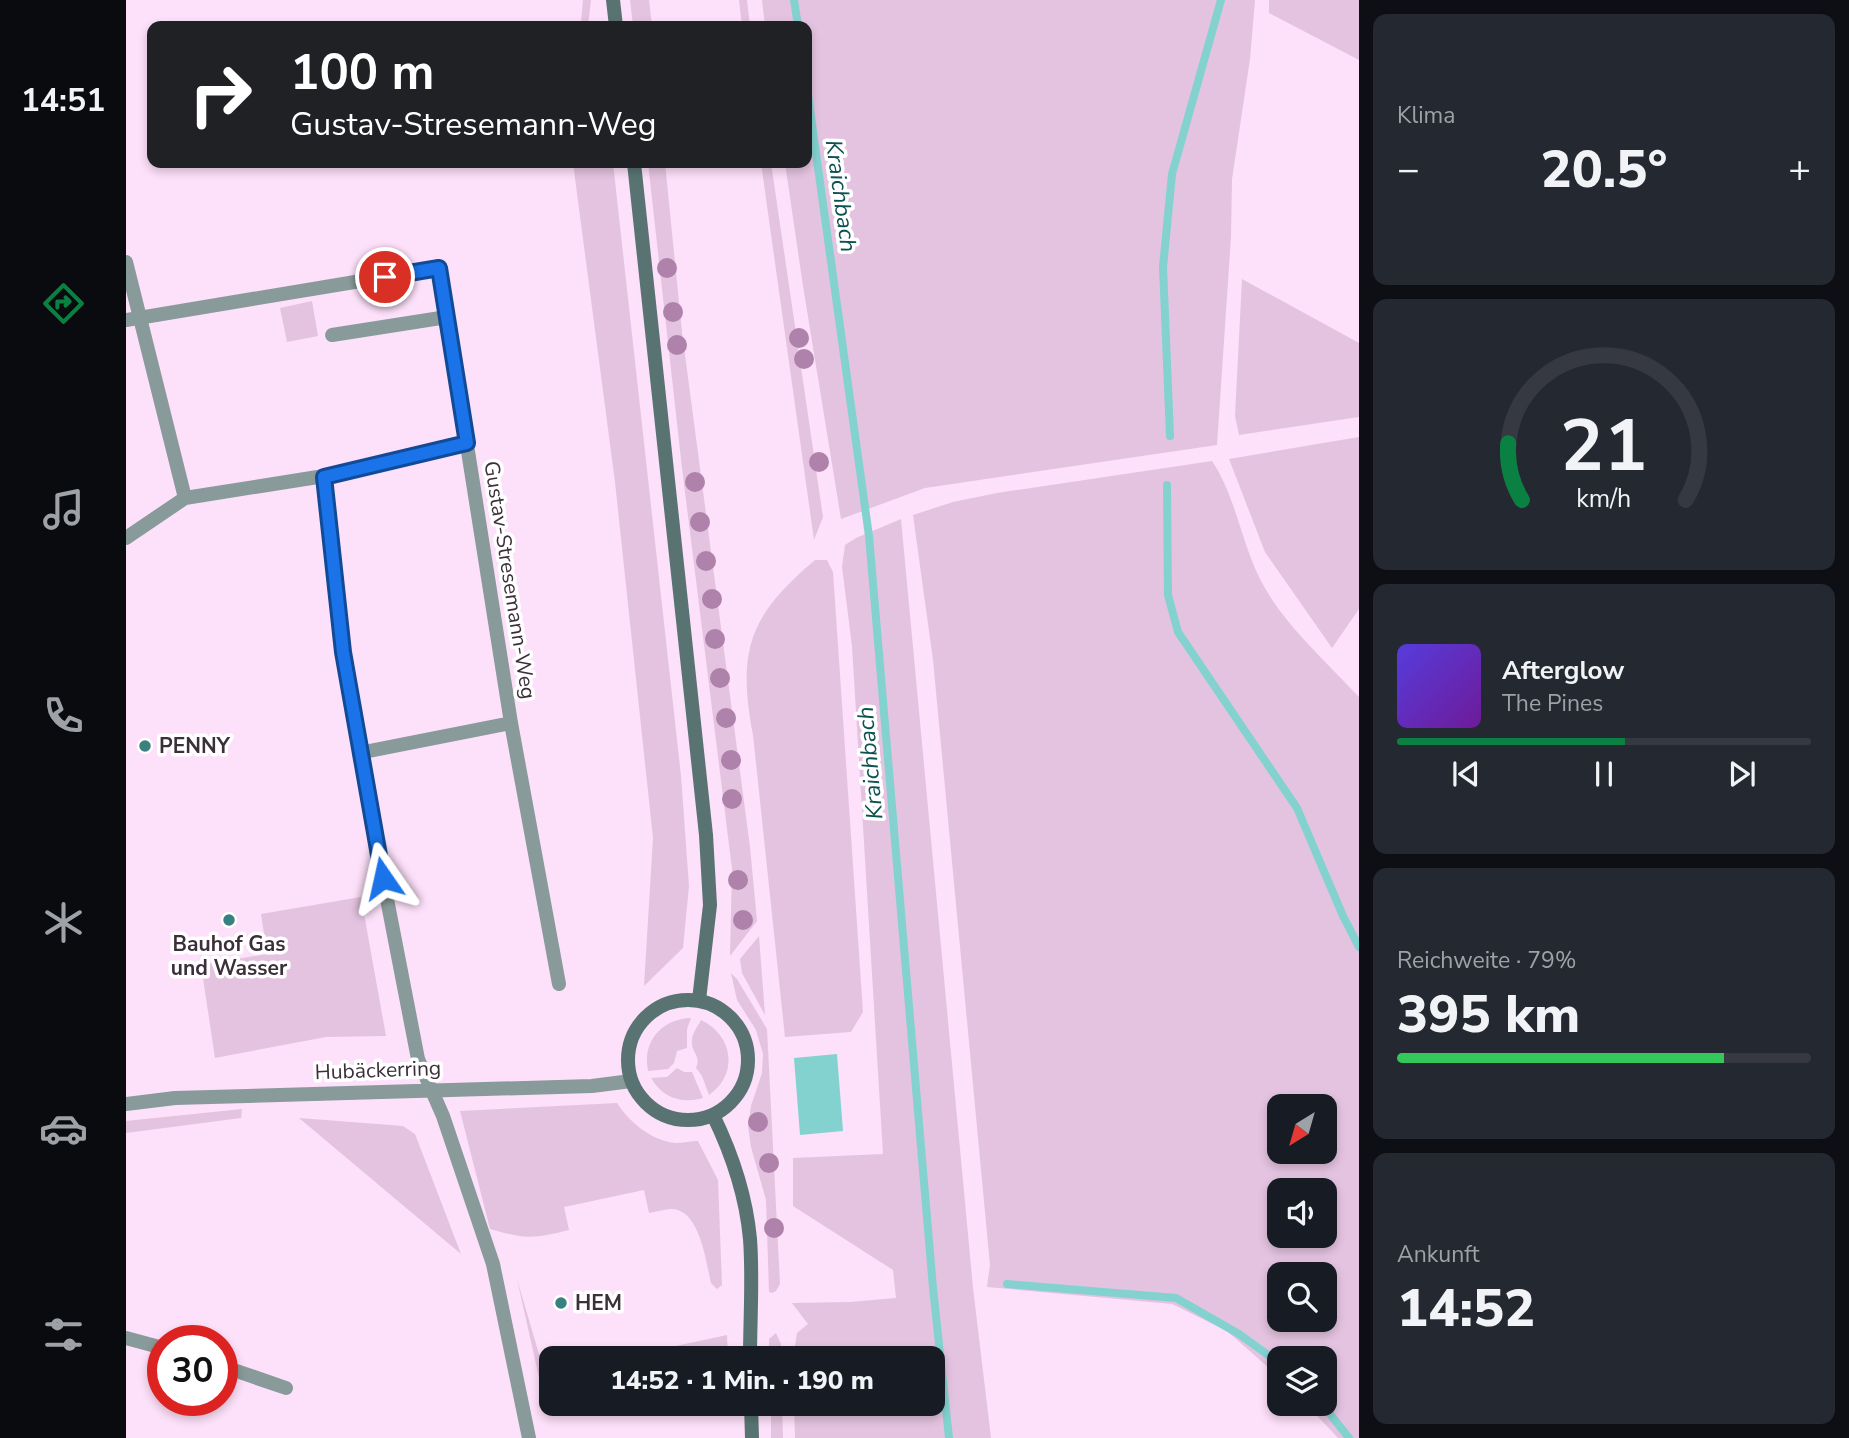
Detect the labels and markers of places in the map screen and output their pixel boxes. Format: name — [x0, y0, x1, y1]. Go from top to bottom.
pin — [355, 247, 415, 307]
place label: PENNY — [159, 732, 231, 760]
marker: PENNY — [137, 738, 153, 754]
marker: Bauhof Gas und Wasser — [221, 912, 237, 928]
place label: Bauhof Gas und Wasser — [171, 930, 288, 982]
place label: HEM — [575, 1289, 622, 1317]
marker: HEM — [553, 1295, 569, 1311]

